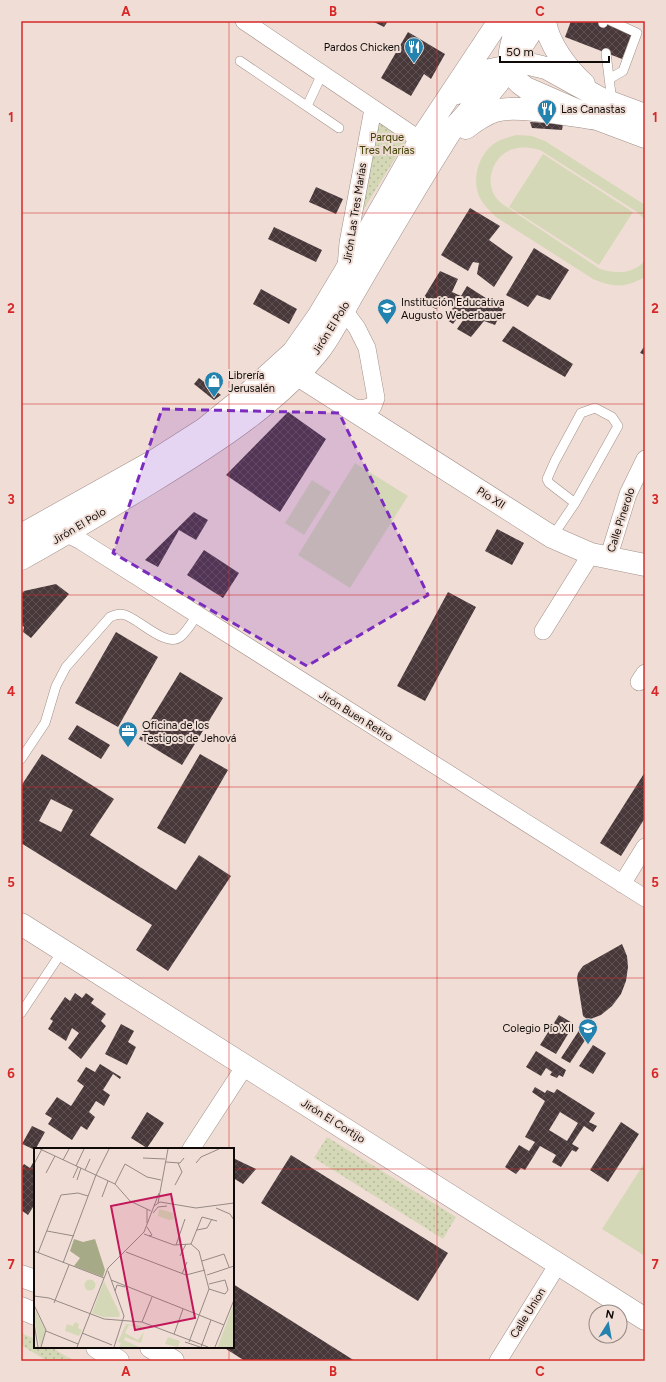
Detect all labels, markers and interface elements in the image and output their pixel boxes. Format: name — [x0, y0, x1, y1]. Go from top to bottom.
text: A — [121, 4, 131, 19]
text: B — [329, 4, 337, 19]
text: C — [535, 4, 545, 19]
restaurant icon: Pardos Chicken — [403, 36, 425, 64]
scale bar — [500, 38, 609, 64]
place label: Pardos Chicken — [324, 41, 400, 54]
text: 50 m — [506, 45, 534, 59]
restaurant icon: Las Canastas — [536, 98, 558, 126]
place label: Las Canastas — [561, 103, 625, 116]
text: 1 — [8, 110, 14, 125]
text: 1 — [652, 110, 658, 125]
park label: Parque Tres Marías — [359, 131, 415, 157]
street label: Jirón Las Tres Marías — [341, 162, 369, 264]
place label: Institución Educativa Augusto Weberbauer — [401, 296, 506, 322]
school or university icon: Institución Educativa Augusto Weberbauer — [376, 297, 398, 325]
street label: Jirón El Polo — [310, 299, 352, 357]
text: 2 — [7, 301, 15, 316]
text: 2 — [651, 301, 659, 316]
place label: Librería Jerusalén — [228, 369, 275, 395]
shop icon: Librería Jerusalén — [203, 370, 225, 398]
street label: Pío XII — [475, 484, 507, 512]
street label: Calle Pinerolo — [604, 486, 638, 554]
text: 3 — [7, 492, 15, 507]
text: 3 — [651, 492, 659, 507]
street label: Jirón El Polo — [50, 505, 108, 547]
text: 4 — [7, 684, 15, 699]
text: 4 — [651, 684, 659, 699]
street label: Jirón Buen Retiro — [317, 688, 395, 744]
place label: Oficina de los Testigos de Jehová — [142, 719, 236, 745]
office icon: Oficina de los Testigos de Jehová — [117, 720, 139, 748]
text: 5 — [7, 875, 15, 890]
text: 5 — [651, 875, 659, 890]
school or university icon: Colegio Pío XII — [577, 1017, 599, 1045]
place label: Colegio Pío XII — [502, 1022, 574, 1035]
text: 6 — [7, 1066, 15, 1081]
text: 6 — [651, 1066, 659, 1081]
street label: Jirón El Cortijo — [299, 1096, 367, 1146]
inset map — [34, 1148, 234, 1348]
text: 7 — [7, 1257, 15, 1272]
text: 7 — [651, 1257, 659, 1272]
street label: Calle Union — [508, 1286, 548, 1340]
north arrow — [588, 1304, 628, 1344]
text: N — [604, 1307, 615, 1322]
text: A — [121, 1364, 131, 1379]
text: B — [329, 1364, 337, 1379]
text: C — [535, 1364, 545, 1379]

